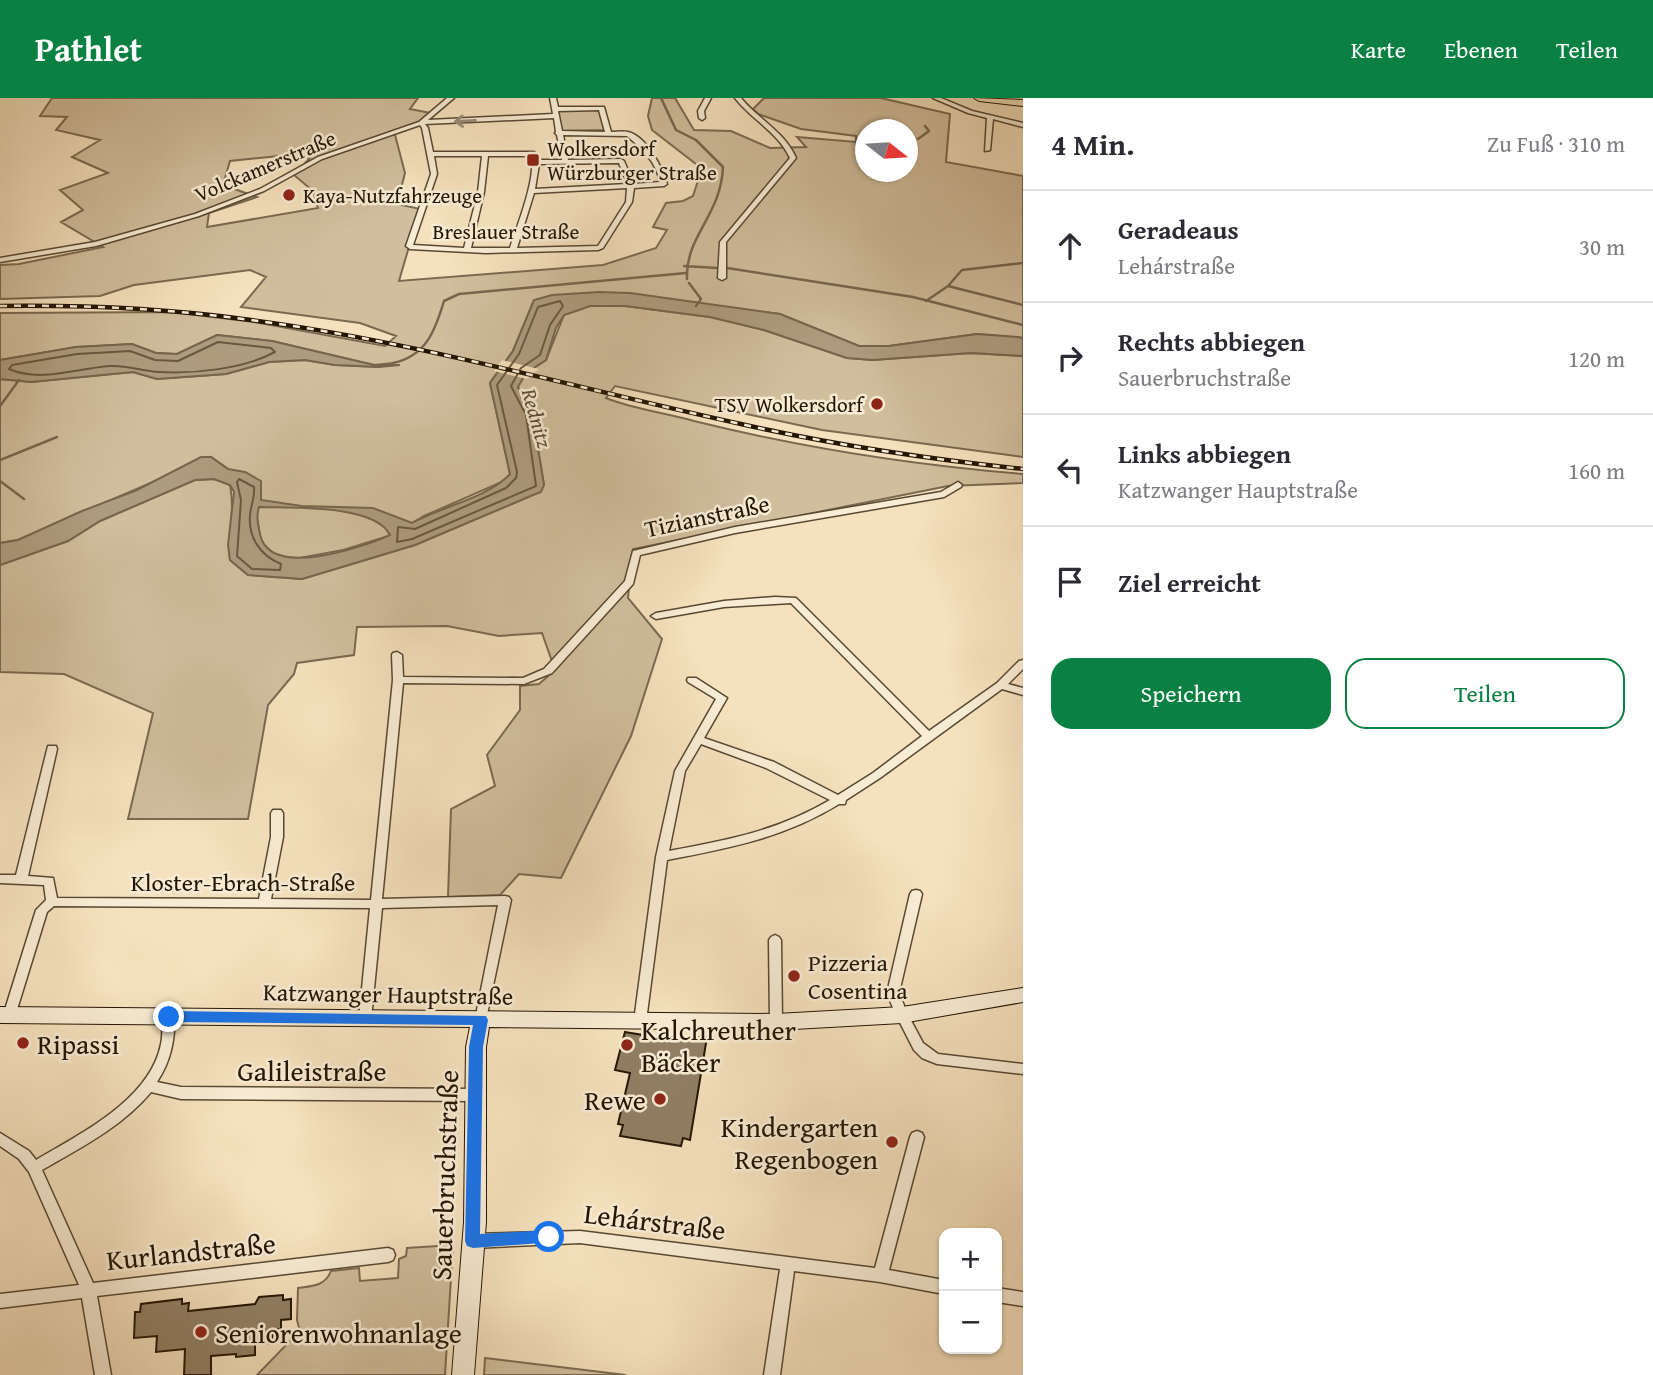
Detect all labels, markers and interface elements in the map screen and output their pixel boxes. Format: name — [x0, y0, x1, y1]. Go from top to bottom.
text: Pathlet — [35, 25, 142, 73]
text: Karte — [1351, 32, 1406, 67]
text: Ebenen — [1444, 32, 1518, 67]
text: Teilen — [1556, 32, 1618, 67]
one-way arrow — [454, 114, 477, 127]
north arrow — [855, 119, 918, 182]
street label: Volckamerstraße — [190, 122, 341, 210]
text: 4 Min. — [1051, 122, 1134, 166]
text: Zu Fuß · 310 m — [1487, 127, 1625, 160]
place label: Wolkersdorf Würzburger Straße — [547, 133, 717, 188]
marker: Wolkersdorf Würzburger Straße — [525, 152, 541, 168]
place label: Kaya-Nutzfahrzeuge — [303, 180, 482, 211]
marker: Kaya-Nutzfahrzeuge — [281, 187, 297, 203]
text: Geradeaus — [1118, 210, 1239, 249]
street label: Breslauer Straße — [433, 216, 580, 247]
icon: ahead — [1051, 227, 1089, 265]
text: 30 m — [1579, 230, 1625, 263]
text: Lehárstraße — [1118, 249, 1235, 282]
text: Rechts abbiegen — [1118, 322, 1305, 361]
icon: right — [1051, 339, 1089, 377]
text: 120 m — [1568, 342, 1625, 375]
text: Sauerbruchstraße — [1118, 361, 1291, 394]
water label: Rednitz — [513, 384, 560, 451]
place label: TSV Wolkersdorf — [715, 389, 865, 420]
marker: TSV Wolkersdorf — [869, 396, 885, 412]
text: Links abbiegen — [1118, 434, 1291, 473]
icon: left — [1051, 451, 1089, 489]
text: 160 m — [1568, 454, 1625, 487]
text: Katzwanger Hauptstraße — [1118, 473, 1358, 506]
street label: Tizianstraße — [641, 486, 773, 546]
icon: arrive — [1051, 563, 1089, 601]
text: Ziel erreicht — [1118, 563, 1261, 602]
button: Speichern — [1051, 658, 1331, 729]
button: Teilen — [1345, 658, 1625, 729]
street label: Kloster-Ebrach-Straße — [131, 865, 355, 900]
place label: Pizzeria Cosentina — [808, 945, 908, 1008]
marker: Pizzeria Cosentina — [786, 968, 802, 984]
street label: Katzwanger Hauptstraße — [263, 974, 513, 1014]
route end — [153, 1001, 184, 1032]
place label: Kalchreuther Bäcker — [641, 1009, 797, 1082]
place label: Ripassi — [37, 1023, 120, 1064]
marker: Ripassi — [15, 1035, 31, 1051]
marker: Kalchreuther Bäcker — [619, 1037, 635, 1053]
street label: Galileistraße — [237, 1050, 387, 1091]
street label: Sauerbruchstraße — [420, 1069, 468, 1281]
place label: Rewe — [584, 1079, 646, 1120]
marker: Rewe — [652, 1091, 668, 1107]
place label: Kindergarten Regenbogen — [721, 1106, 878, 1179]
marker: Kindergarten Regenbogen — [884, 1134, 900, 1150]
street label: Lehárstraße — [582, 1192, 728, 1250]
route start — [533, 1221, 564, 1252]
street label: Kurlandstraße — [104, 1222, 278, 1280]
map controls — [939, 1228, 1002, 1354]
button: + — [939, 1228, 1002, 1291]
button: − — [939, 1291, 1002, 1354]
place label: Seniorenwohnanlage — [215, 1312, 462, 1353]
marker: Seniorenwohnanlage — [193, 1324, 209, 1340]

